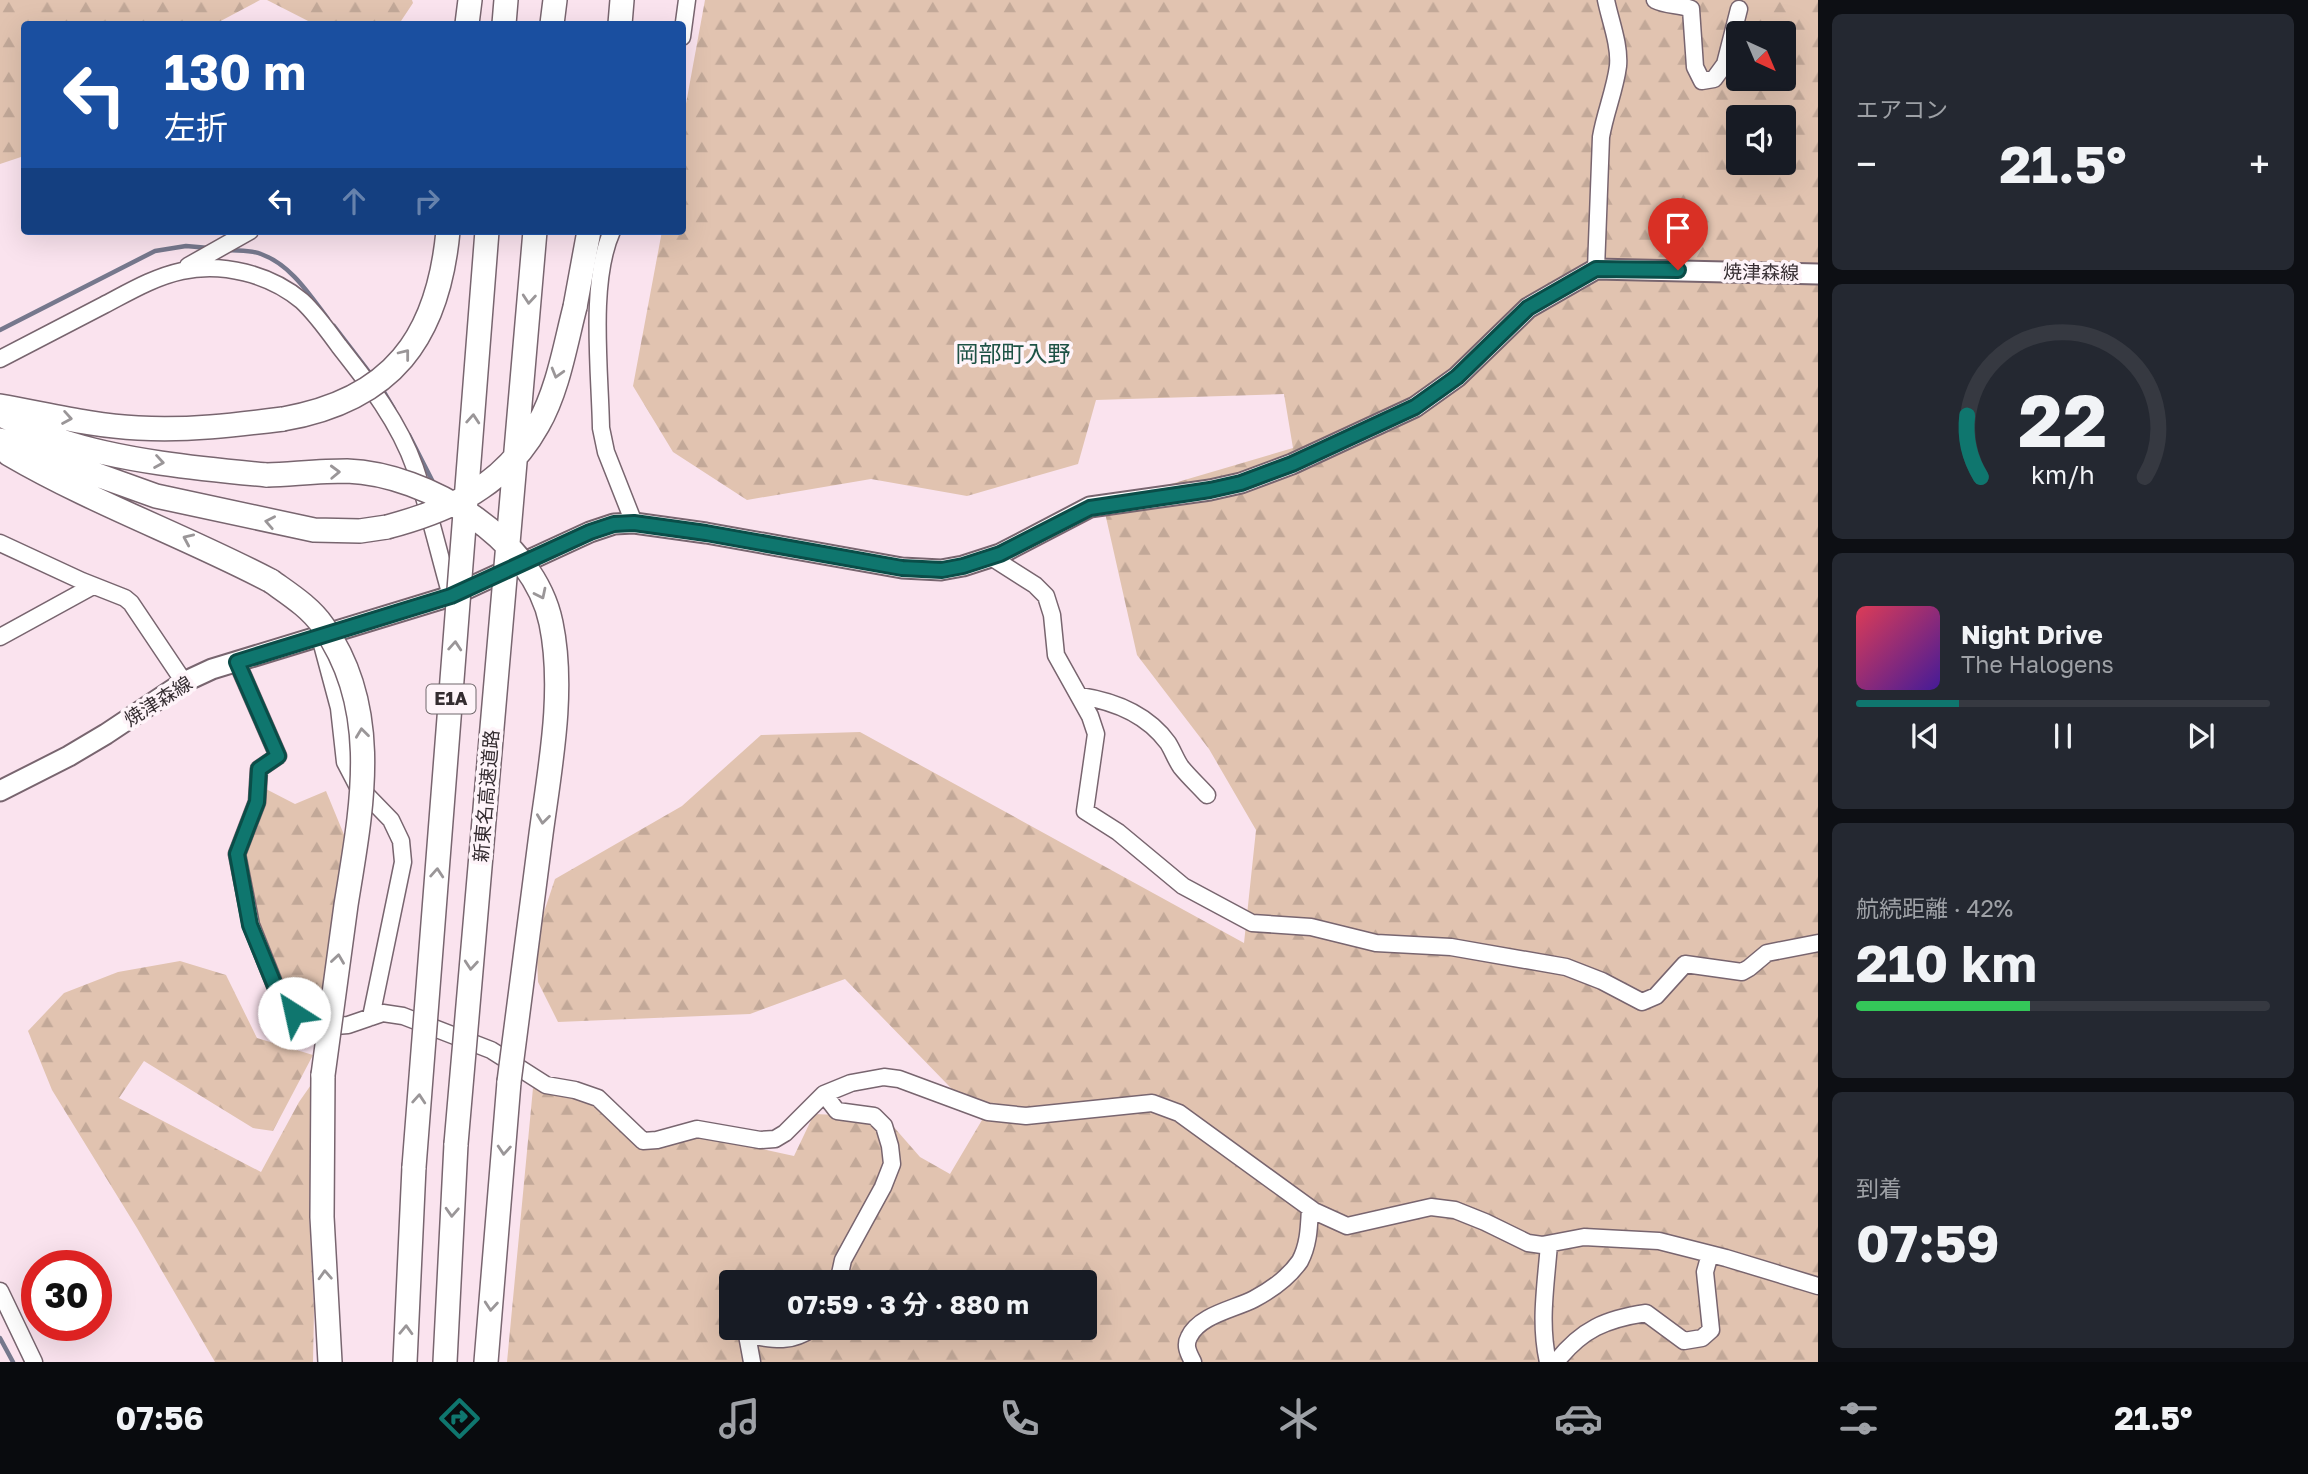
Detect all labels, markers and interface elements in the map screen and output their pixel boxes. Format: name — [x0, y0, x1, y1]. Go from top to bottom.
north arrow — [1726, 21, 1796, 91]
map controls — [1726, 21, 1796, 175]
text: 130 m — [164, 42, 306, 101]
icon: left — [49, 49, 140, 140]
text: エアコン — [1856, 95, 1948, 123]
button: sound — [1726, 105, 1796, 175]
text: 左折 — [164, 108, 228, 146]
text: 21.5° — [1999, 132, 2127, 194]
text: − — [1856, 141, 1877, 186]
text: + — [2249, 141, 2270, 186]
icon: left — [262, 182, 300, 220]
icon: ahead — [335, 182, 373, 220]
icon: right — [408, 182, 446, 220]
pin — [1648, 198, 1708, 270]
icon: arrive — [1659, 209, 1697, 247]
street label: 焼津森線 — [1723, 259, 1799, 284]
one-way arrow — [522, 294, 537, 305]
district label: 岡部町入野 — [956, 339, 1071, 367]
one-way arrow — [396, 350, 409, 362]
one-way arrow — [551, 367, 566, 379]
text: 22 — [2019, 377, 2107, 464]
one-way arrow — [61, 410, 73, 425]
one-way arrow — [465, 413, 480, 424]
one-way arrow — [153, 454, 164, 469]
text: km/h — [2031, 459, 2095, 490]
one-way arrow — [330, 465, 341, 480]
one-way arrow — [264, 515, 276, 530]
one-way arrow — [183, 533, 195, 547]
one-way arrow — [533, 587, 547, 599]
text: Night Drive — [1961, 619, 2103, 650]
one-way arrow — [447, 640, 462, 651]
text: The Halogens — [1961, 650, 2114, 678]
street label: 焼津森線 — [119, 671, 196, 730]
road number: E1A — [426, 684, 476, 714]
icon: previous — [1906, 717, 1944, 755]
icon: pause — [2044, 717, 2082, 755]
icon: next — [2182, 717, 2220, 755]
one-way arrow — [355, 727, 370, 739]
street label: 新東名高速道路 — [468, 729, 503, 863]
one-way arrow — [536, 813, 551, 825]
one-way arrow — [429, 867, 444, 878]
text: 航続距離 · 42% — [1856, 894, 2013, 922]
text: 210 km — [1856, 931, 2037, 993]
one-way arrow — [331, 953, 346, 965]
one-way arrow — [464, 960, 479, 971]
position arrow — [257, 976, 331, 1050]
one-way arrow — [411, 1094, 426, 1105]
one-way arrow — [497, 1144, 512, 1155]
text: 到着 — [1856, 1174, 1902, 1202]
one-way arrow — [444, 1206, 459, 1217]
text: 07:59 — [1856, 1211, 2000, 1273]
speed limit sign: 30 — [21, 1250, 112, 1341]
one-way arrow — [318, 1270, 333, 1281]
text: 07:59 · 3 分 · 880 m — [787, 1289, 1029, 1320]
one-way arrow — [484, 1301, 499, 1312]
one-way arrow — [398, 1325, 413, 1336]
icon: directions — [435, 1394, 484, 1443]
icon: music — [715, 1394, 764, 1443]
icon: phone — [995, 1394, 1044, 1443]
icon: climate — [1274, 1394, 1323, 1443]
icon: car — [1554, 1394, 1603, 1443]
icon: filters — [1834, 1394, 1883, 1443]
text: 07:56 — [115, 1399, 204, 1437]
text: 21.5° — [2114, 1399, 2192, 1437]

